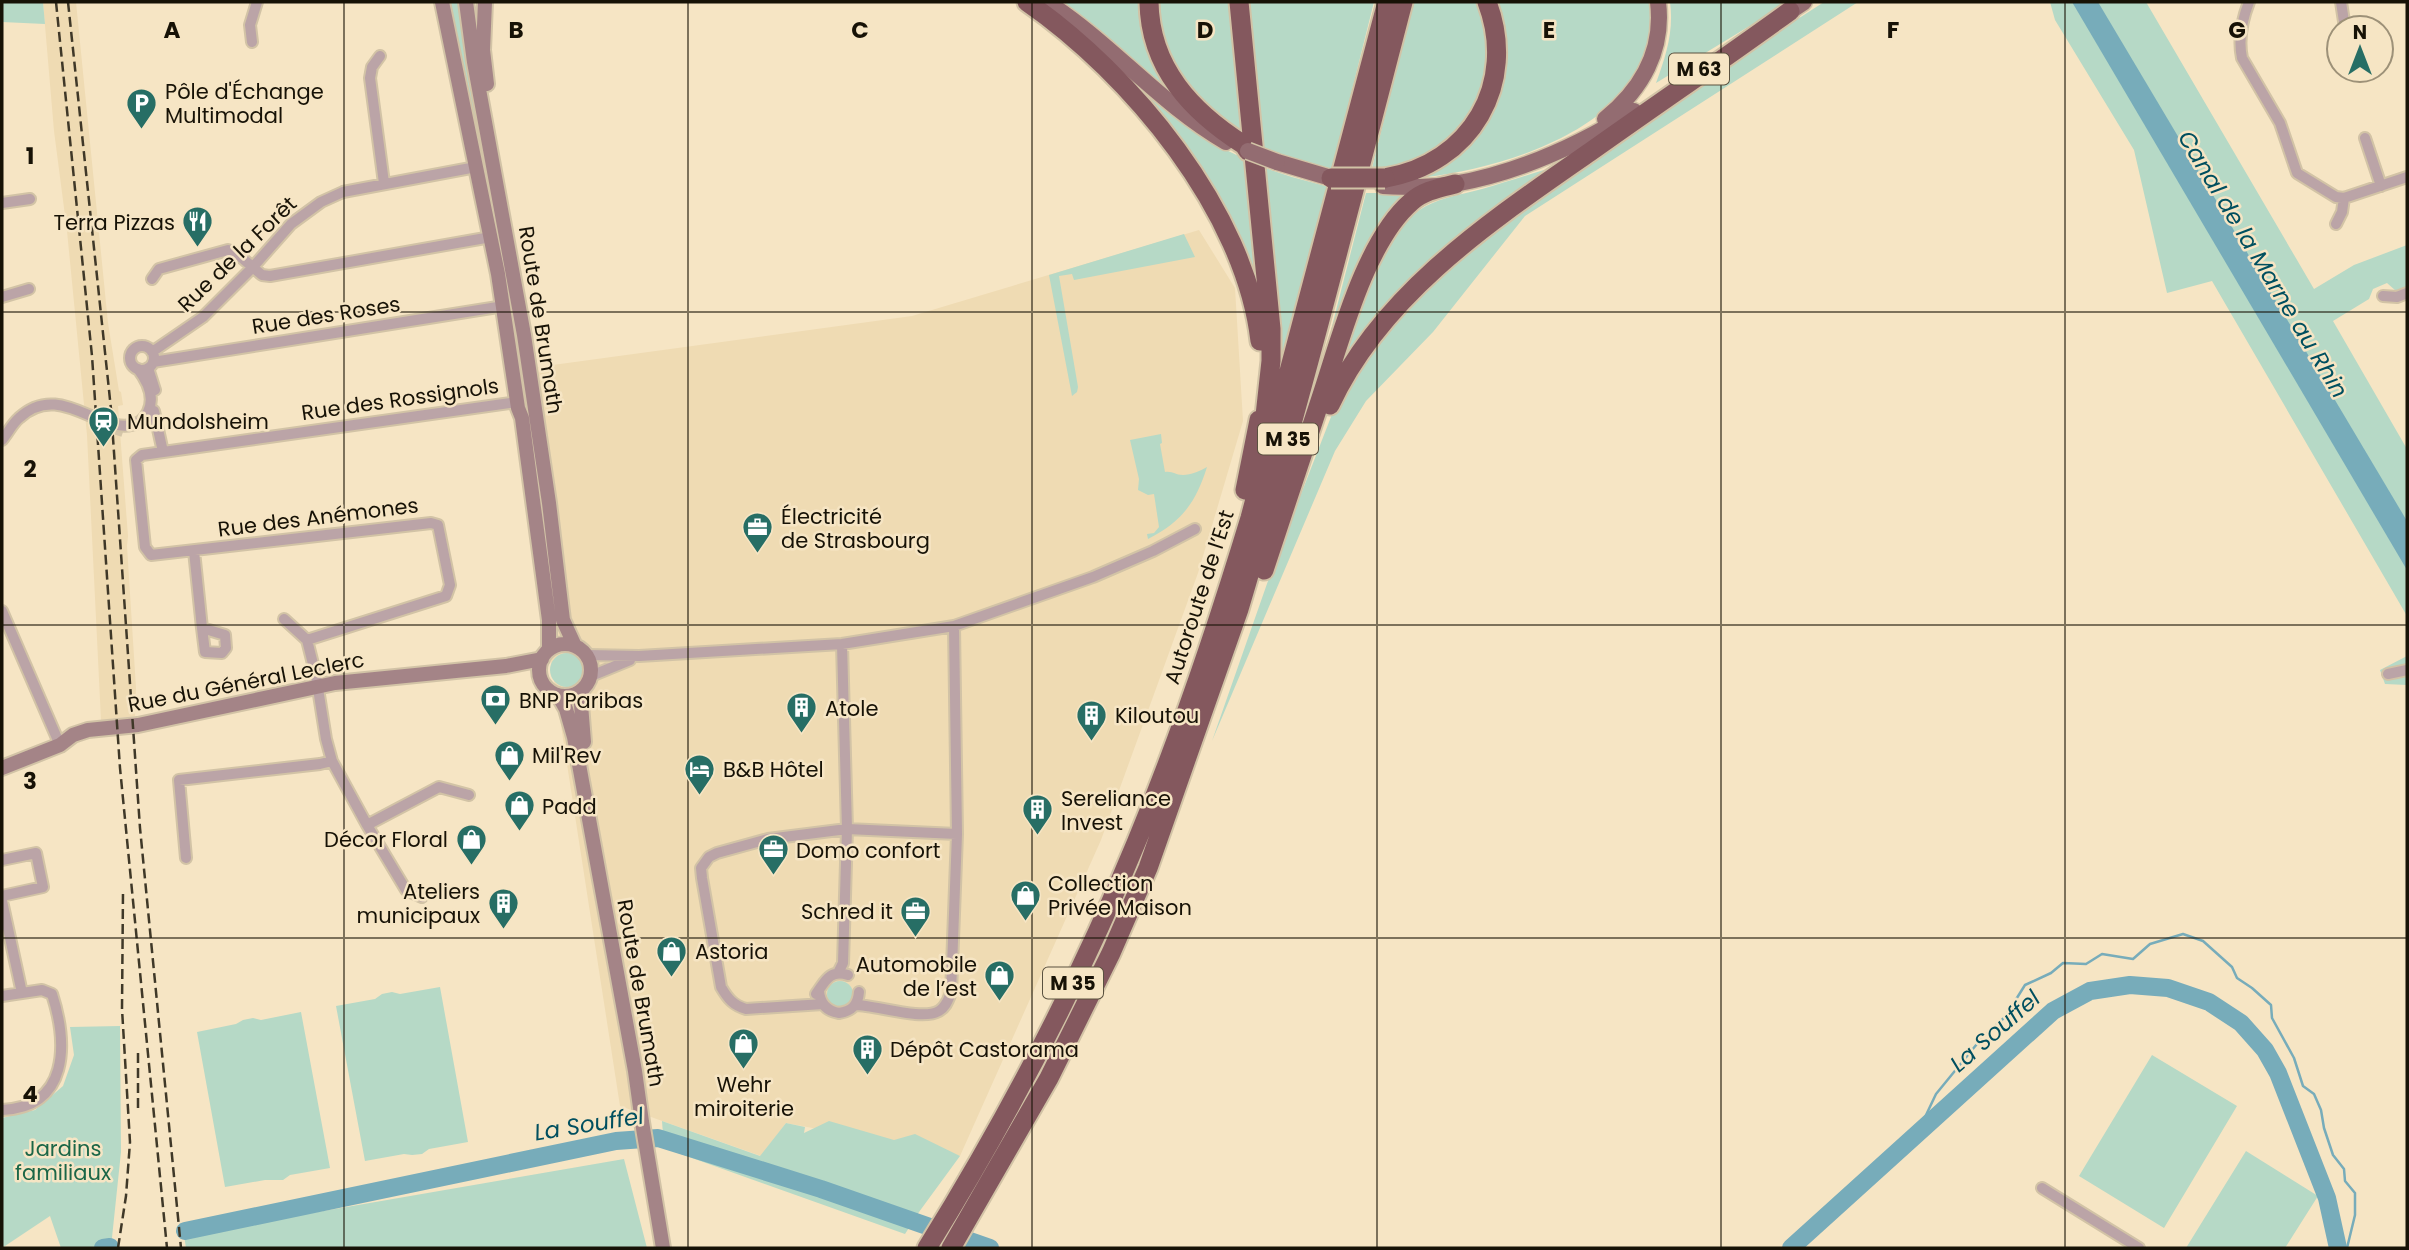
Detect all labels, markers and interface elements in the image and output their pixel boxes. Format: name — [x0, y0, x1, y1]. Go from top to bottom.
text: A — [164, 14, 181, 46]
text: B — [508, 14, 524, 46]
text: C — [851, 14, 869, 46]
text: D — [1197, 14, 1213, 46]
text: E — [1543, 14, 1555, 46]
text: F — [1887, 14, 1899, 46]
text: G — [2228, 14, 2246, 46]
north arrow — [2325, 14, 2395, 84]
text: N — [2353, 19, 2367, 46]
road number: M 63 — [1669, 54, 1729, 85]
place label: Pôle d'Échange Multimodal — [165, 77, 324, 130]
parking icon: Pôle d'Échange Multimodal — [125, 86, 159, 130]
water label: Canal de la Marne au Rhin — [2170, 124, 2356, 404]
text: 1 — [26, 140, 34, 172]
street label: Rue de la Forêt — [171, 190, 303, 318]
restaurant icon: Terra Pizzas — [181, 205, 215, 249]
place label: Terra Pizzas — [54, 208, 175, 237]
street label: Route de Brumath — [512, 224, 570, 416]
street label: Rue des Roses — [250, 289, 402, 341]
street label: Rue des Rossignols — [299, 371, 501, 427]
station icon: Mundolsheim — [87, 404, 121, 448]
place label: Mundolsheim — [127, 407, 269, 436]
road number: M 35 — [1258, 424, 1318, 454]
text: 2 — [23, 453, 37, 485]
street label: Rue des Anémones — [216, 490, 420, 544]
place label: Électricité de Strasbourg — [781, 502, 930, 555]
street label: Autoroute de l’Est — [1157, 506, 1241, 688]
office icon: Électricité de Strasbourg — [741, 511, 775, 555]
street label: Rue du Général Leclerc — [125, 645, 367, 719]
bank icon: BNP Paribas — [479, 683, 513, 727]
place label: BNP Paribas — [519, 686, 643, 715]
building icon: Atole — [785, 691, 819, 735]
place label: Atole — [825, 694, 878, 723]
building icon: Kiloutou — [1075, 698, 1109, 742]
place label: Kiloutou — [1115, 701, 1199, 730]
shop icon: Mil'Rev — [492, 738, 526, 782]
place label: Mil'Rev — [532, 741, 602, 770]
hotel icon: B&B Hôtel — [683, 752, 717, 796]
place label: B&B Hôtel — [723, 755, 824, 784]
text: 3 — [23, 765, 37, 797]
place label: Sereliance Invest — [1061, 784, 1171, 837]
shop icon: Padd — [502, 789, 536, 833]
place label: Padd — [542, 792, 597, 821]
building icon: Sereliance Invest — [1021, 793, 1055, 837]
shop icon: Décor Floral — [454, 822, 488, 866]
place label: Décor Floral — [324, 825, 448, 854]
office icon: Domo confort — [756, 833, 790, 877]
place label: Domo confort — [796, 836, 940, 865]
place label: Collection Privée Maison — [1048, 869, 1192, 922]
place label: Ateliers municipaux — [357, 877, 480, 930]
shop icon: Collection Privée Maison — [1008, 878, 1042, 922]
building icon: Ateliers municipaux — [486, 886, 520, 930]
office icon: Schred it — [899, 894, 933, 938]
street label: Route de Brumath — [610, 897, 672, 1089]
place label: Schred it — [801, 897, 893, 926]
shop icon: Astoria — [655, 934, 689, 978]
place label: Astoria — [695, 937, 768, 966]
place label: Automobile de l’est — [856, 950, 977, 1003]
shop icon: Automobile de l’est — [983, 959, 1017, 1003]
road number: M 35 — [1043, 967, 1103, 998]
water label: La Souffel — [1943, 983, 2047, 1079]
shop icon: Wehr miroiterie — [727, 1027, 761, 1071]
building icon: Dépôt Castorama — [850, 1032, 884, 1076]
place label: Dépôt Castorama — [890, 1035, 1079, 1064]
place label: Wehr miroiterie — [694, 1070, 794, 1123]
text: 4 — [22, 1078, 38, 1110]
water label: La Souffel — [532, 1100, 646, 1148]
park label: Jardins familiaux — [15, 1134, 111, 1187]

